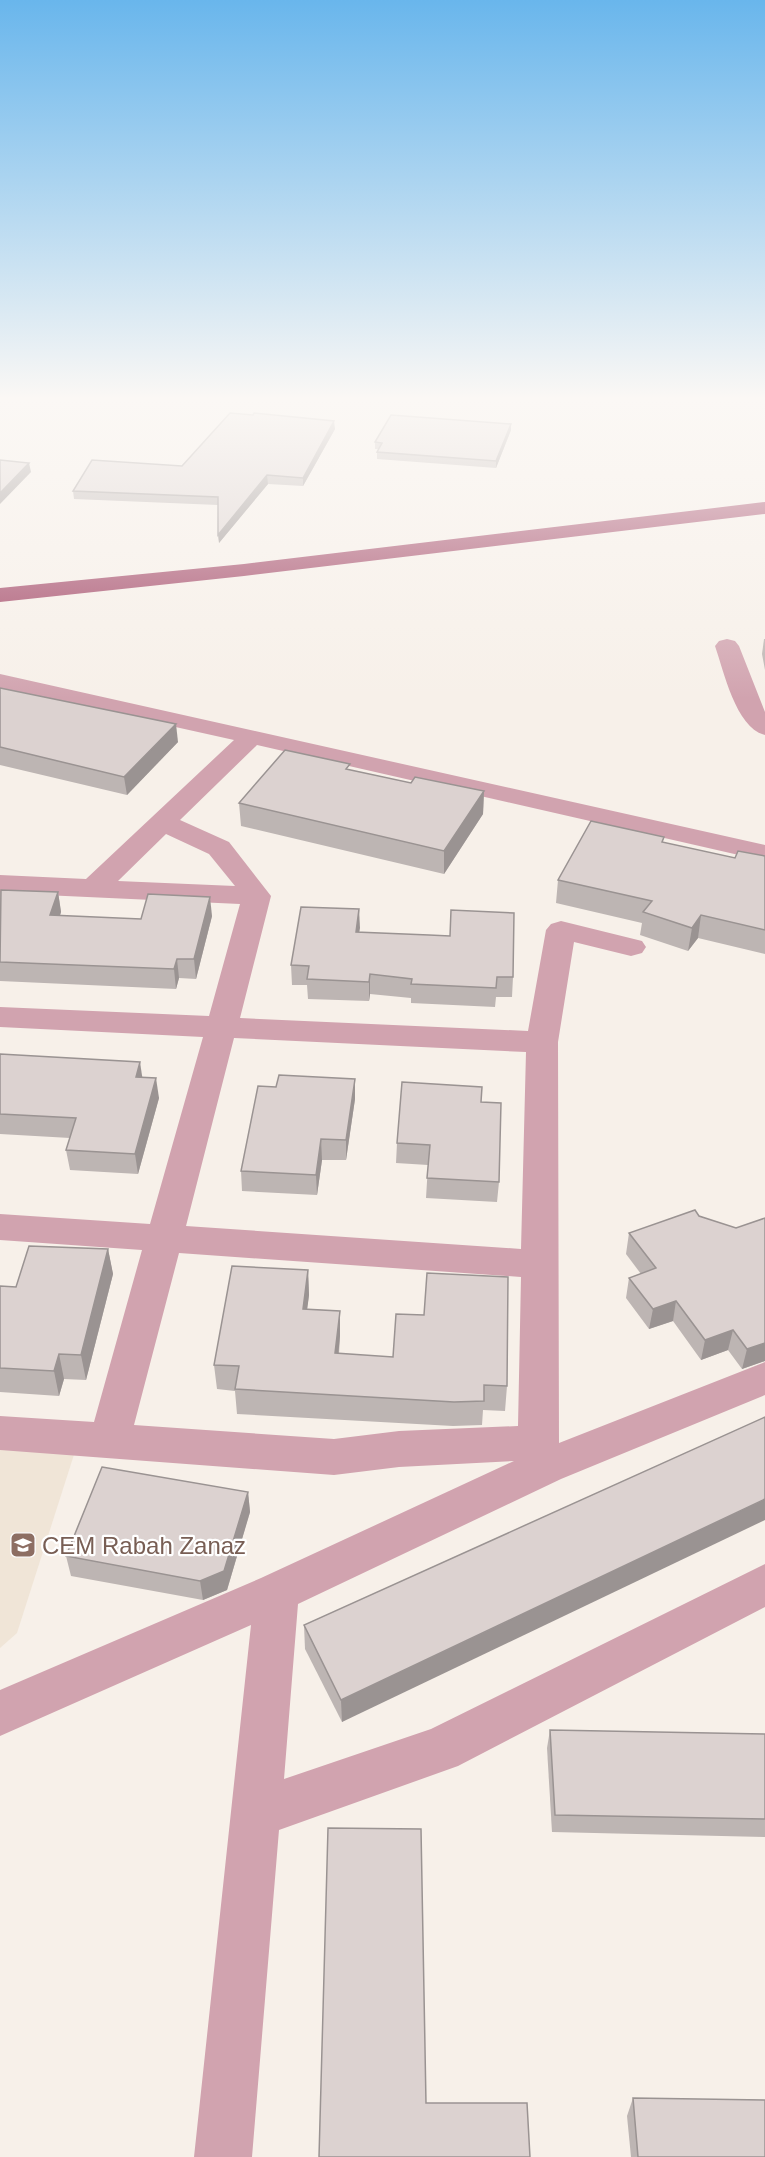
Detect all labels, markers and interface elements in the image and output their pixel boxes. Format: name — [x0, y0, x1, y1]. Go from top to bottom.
school or university icon: CEM Rabah Zanaz — [8, 1530, 38, 1560]
place label: CEM Rabah Zanaz — [42, 1532, 246, 1559]

